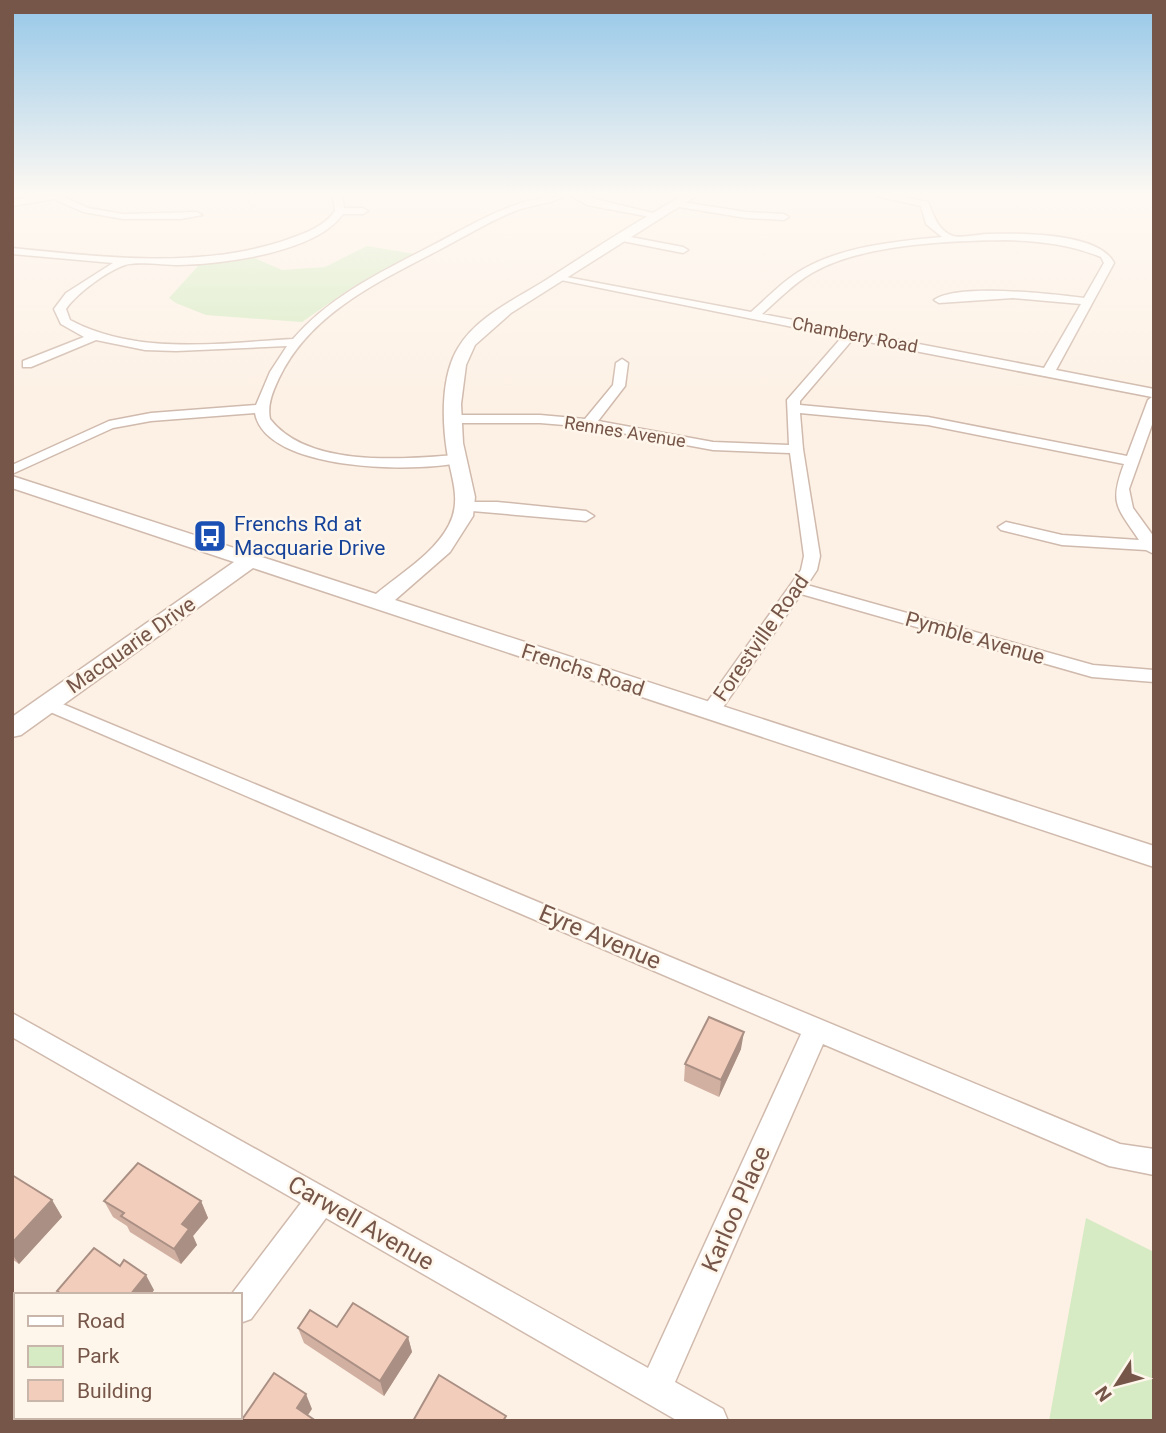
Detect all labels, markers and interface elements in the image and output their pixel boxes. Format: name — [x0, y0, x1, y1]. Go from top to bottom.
street label: Chambery Road — [791, 312, 920, 357]
street label: Rennes Avenue — [563, 412, 687, 451]
place label: Frenchs Rd at Macquarie Drive — [234, 512, 385, 560]
bus stop icon: Frenchs Rd at Macquarie Drive — [191, 517, 229, 555]
street label: Forestville Road — [708, 570, 814, 706]
street label: Macquarie Drive — [62, 592, 200, 698]
street label: Pymble Avenue — [903, 607, 1047, 669]
street label: Frenchs Road — [519, 639, 647, 701]
street label: Eyre Avenue — [535, 899, 665, 975]
street label: Karloo Place — [696, 1142, 776, 1276]
street label: Carwell Avenue — [283, 1170, 439, 1276]
legend — [14, 1293, 242, 1419]
text: Road — [77, 1309, 125, 1333]
text: Park — [77, 1344, 120, 1368]
north arrow — [1082, 1349, 1152, 1419]
text: Building — [77, 1379, 152, 1403]
text: N — [1090, 1382, 1117, 1406]

